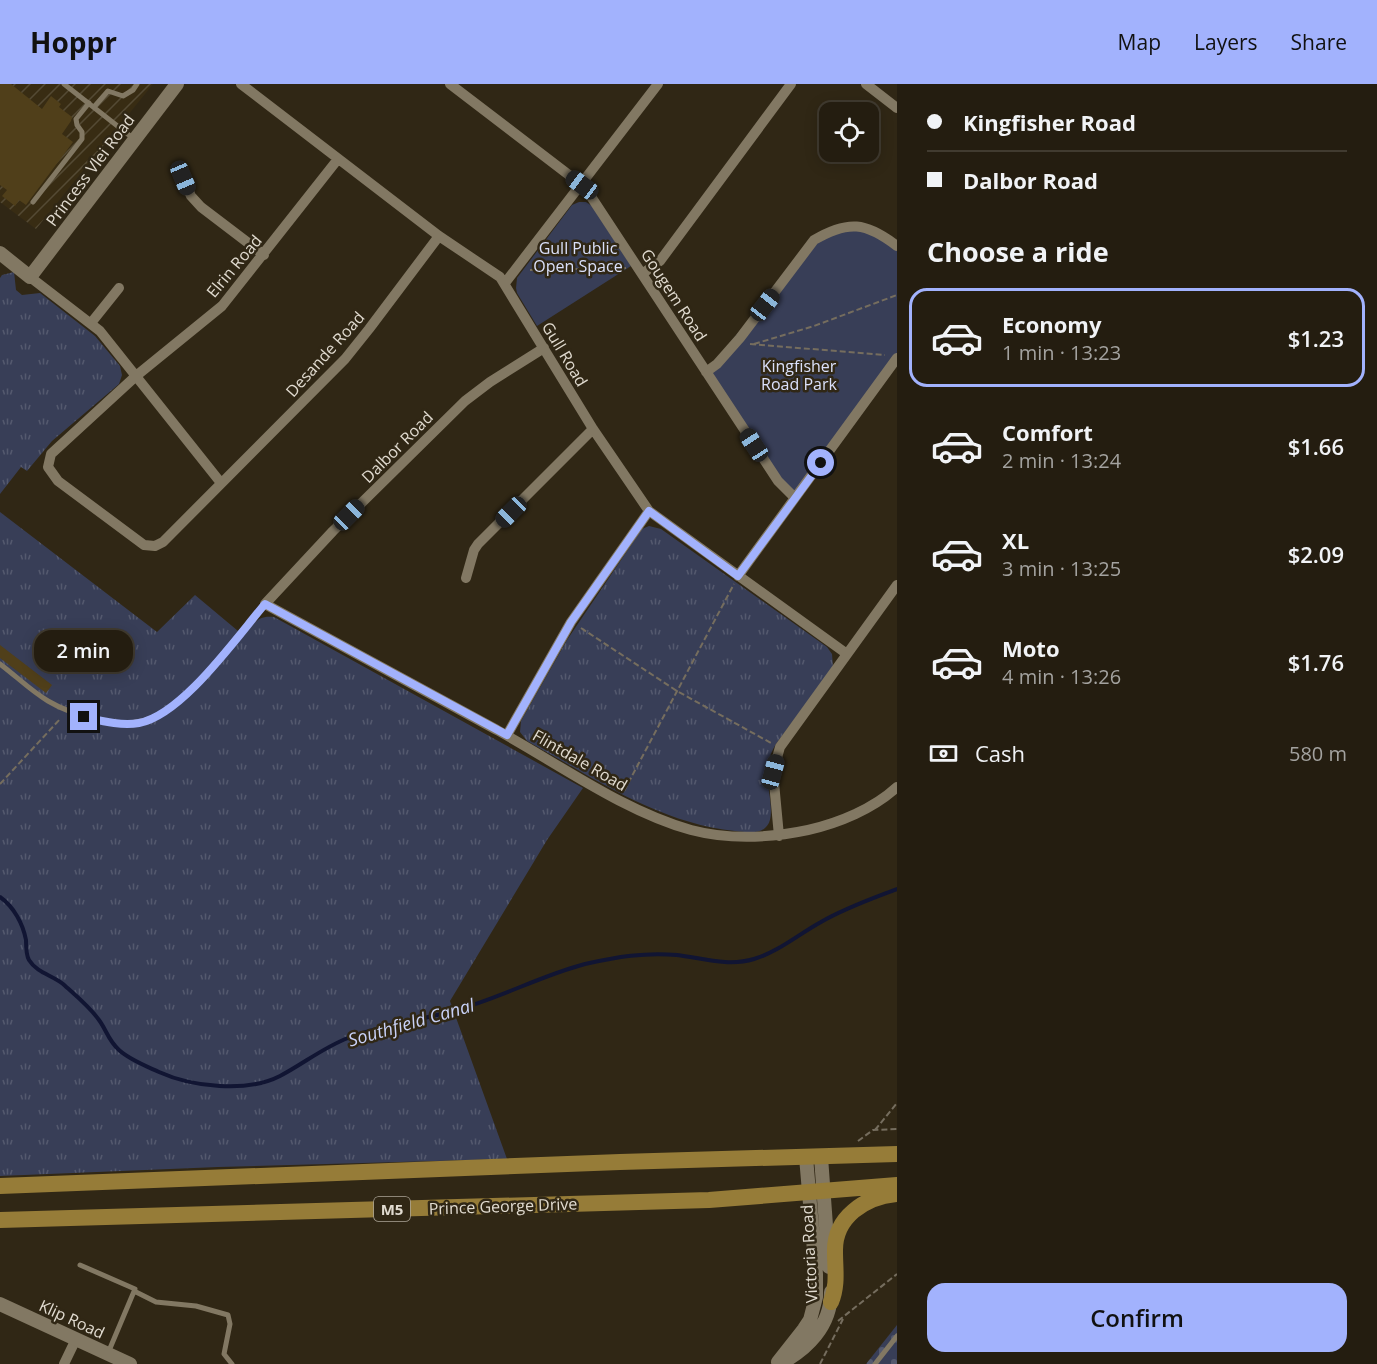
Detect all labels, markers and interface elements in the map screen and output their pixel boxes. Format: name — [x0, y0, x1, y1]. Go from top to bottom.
text: Hoppr — [30, 23, 117, 61]
text: Map — [1118, 28, 1161, 56]
text: Layers — [1194, 28, 1258, 56]
text: Share — [1291, 28, 1347, 56]
map controls — [819, 102, 879, 162]
button: locate — [819, 102, 879, 162]
text: Kingfisher Road — [963, 107, 1136, 137]
street label: Princess Vlei Road — [41, 109, 139, 231]
car — [168, 158, 198, 198]
text: Dalbor Road — [963, 165, 1098, 195]
car — [562, 167, 602, 203]
street label: Elrin Road — [201, 230, 267, 302]
text: Choose a ride — [927, 233, 1109, 270]
park label: Gull Public Open Space — [533, 237, 623, 277]
street label: Gougem Road — [636, 245, 712, 345]
car — [747, 285, 783, 325]
street label: Desande Road — [281, 306, 369, 402]
text: Economy — [1002, 309, 1101, 339]
icon: car — [930, 311, 984, 365]
street label: Gull Road — [537, 318, 593, 390]
text: $1.23 — [1288, 323, 1344, 353]
text: 1 min · 13:23 — [1002, 339, 1121, 366]
park label: Kingfisher Road Park — [761, 355, 837, 395]
street label: Dalbor Road — [356, 406, 438, 488]
text: Comfort — [1002, 417, 1093, 447]
icon: car — [930, 419, 984, 473]
car — [737, 425, 771, 465]
text: $1.66 — [1288, 431, 1344, 461]
text: 2 min · 13:24 — [1002, 447, 1121, 474]
route start — [807, 449, 834, 476]
car — [492, 493, 530, 531]
car — [330, 496, 368, 534]
text: XL — [1002, 525, 1029, 555]
icon: car — [930, 527, 984, 581]
text: $2.09 — [1288, 539, 1344, 569]
text: 3 min · 13:25 — [1002, 555, 1121, 582]
callout: 2 min — [34, 630, 134, 672]
text: Moto — [1002, 633, 1060, 663]
icon: car — [930, 635, 984, 689]
text: 2 min — [57, 637, 111, 664]
text: $1.76 — [1288, 647, 1344, 677]
text: 4 min · 13:26 — [1002, 663, 1121, 690]
route end — [70, 703, 97, 730]
street label: Flintdale Road — [529, 724, 631, 796]
icon: cash — [927, 737, 960, 770]
text: Cash — [975, 738, 1025, 768]
text: 580 m — [1289, 740, 1347, 767]
car — [760, 752, 786, 792]
water label: Southfield Canal — [345, 992, 477, 1052]
street label: Prince George Drive — [428, 1192, 578, 1220]
road number: M5 — [374, 1197, 410, 1221]
street label: Victoria Road — [795, 1204, 823, 1304]
button: Confirm — [927, 1283, 1347, 1352]
street label: Klip Road — [36, 1294, 108, 1344]

